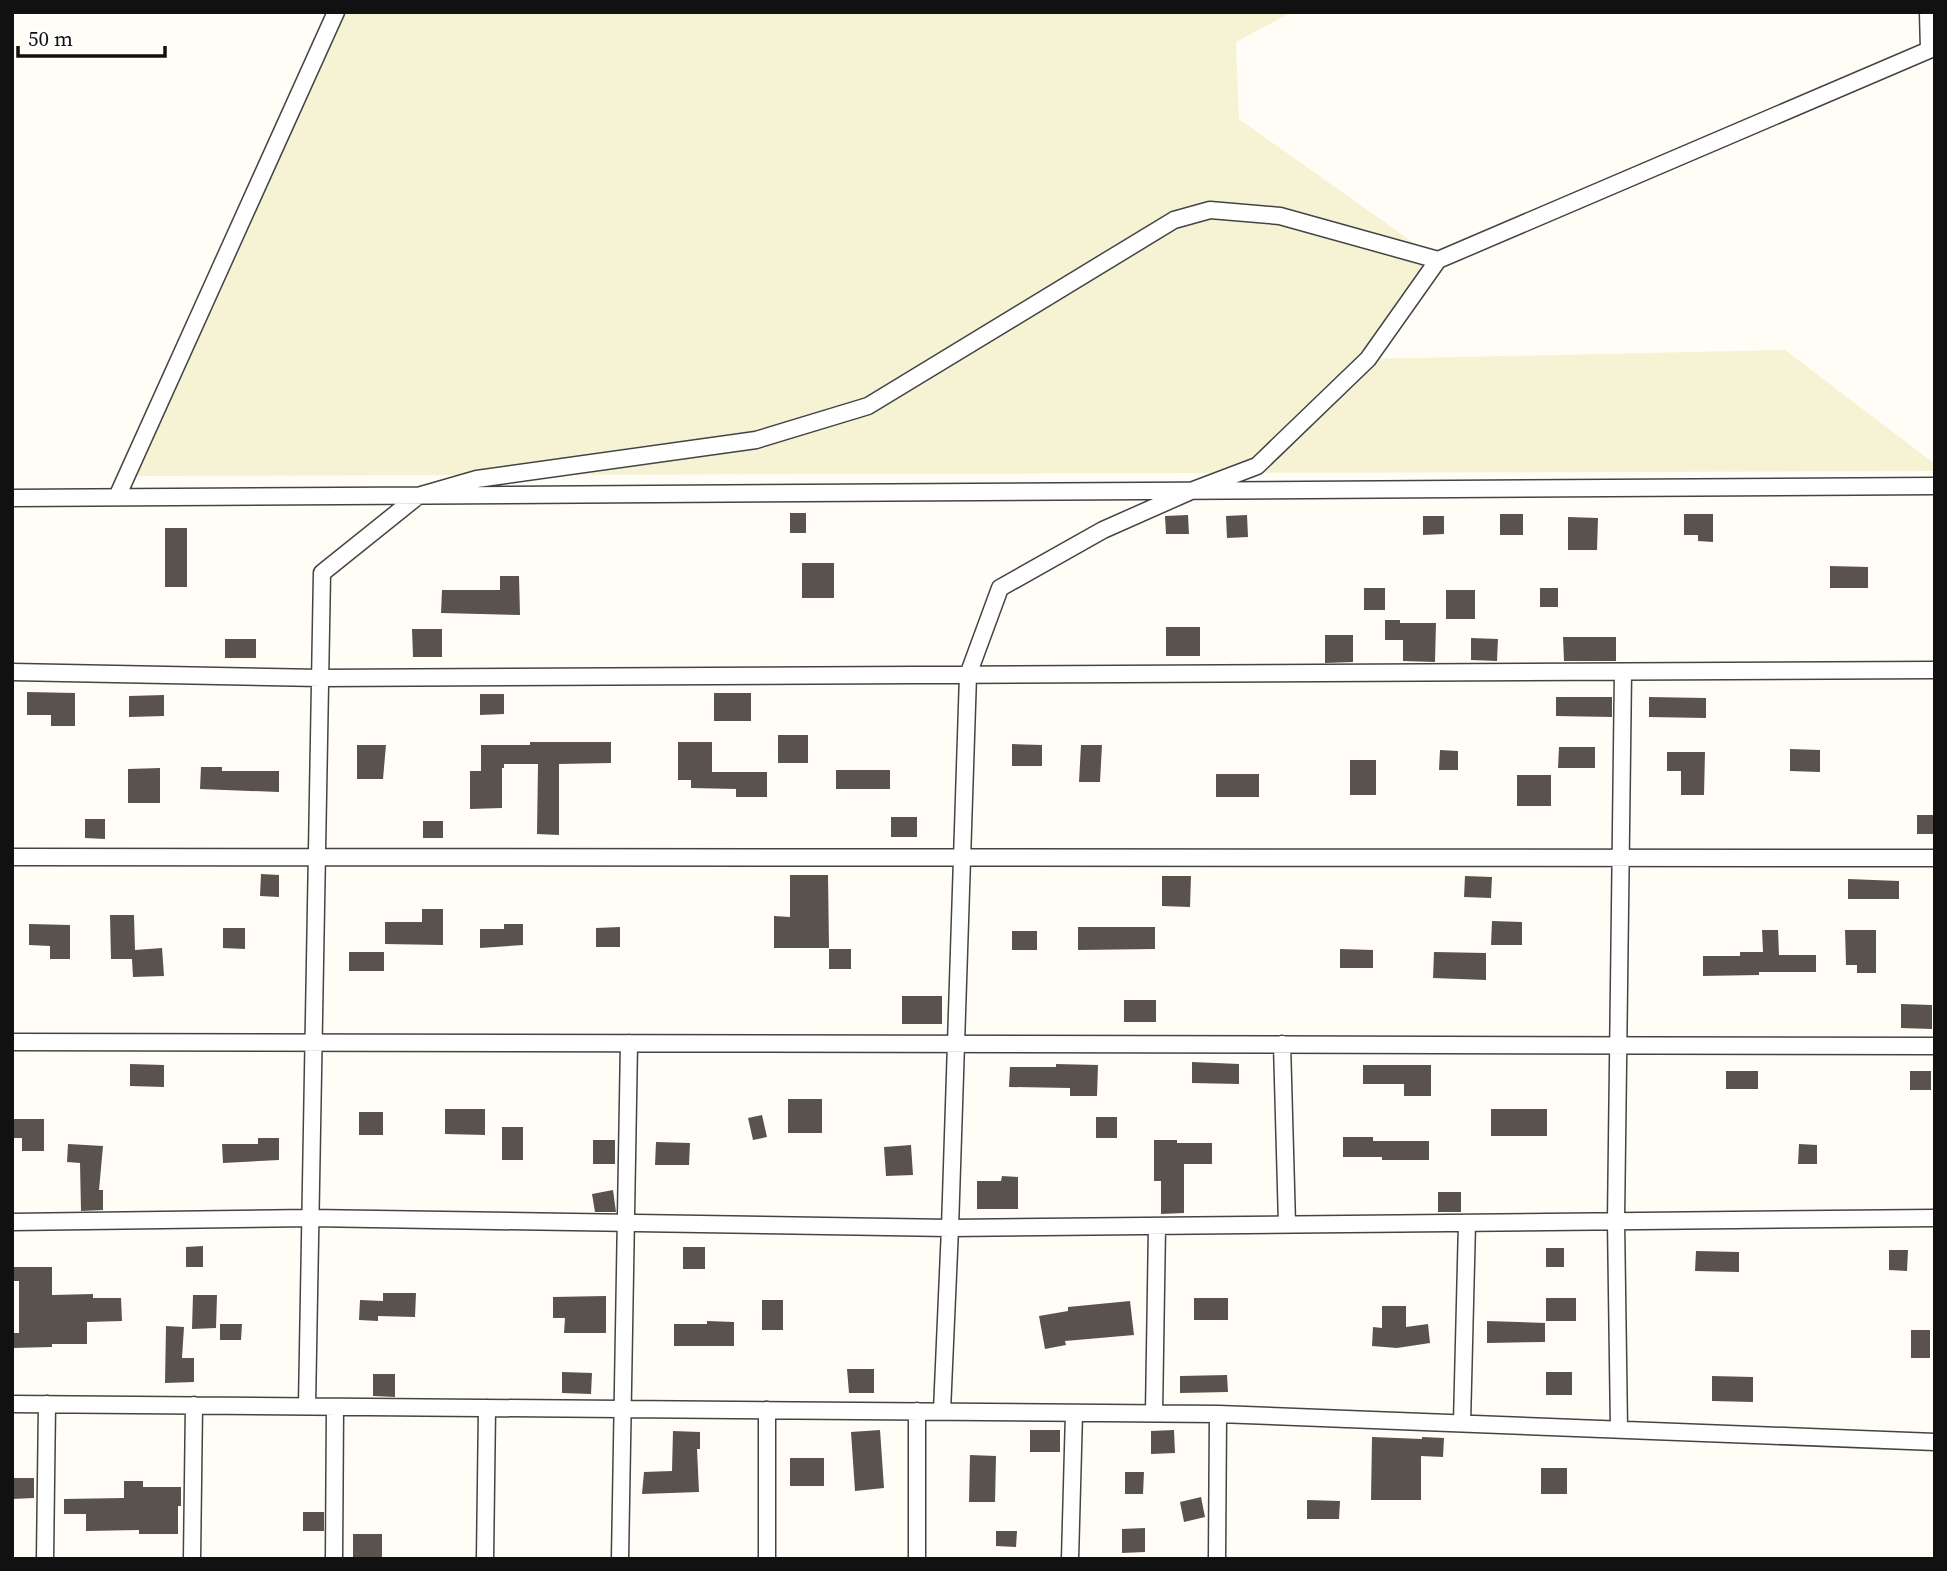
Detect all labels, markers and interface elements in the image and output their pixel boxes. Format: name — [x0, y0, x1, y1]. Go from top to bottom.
scale bar — [18, 14, 164, 58]
text: 50 m — [28, 24, 73, 53]

